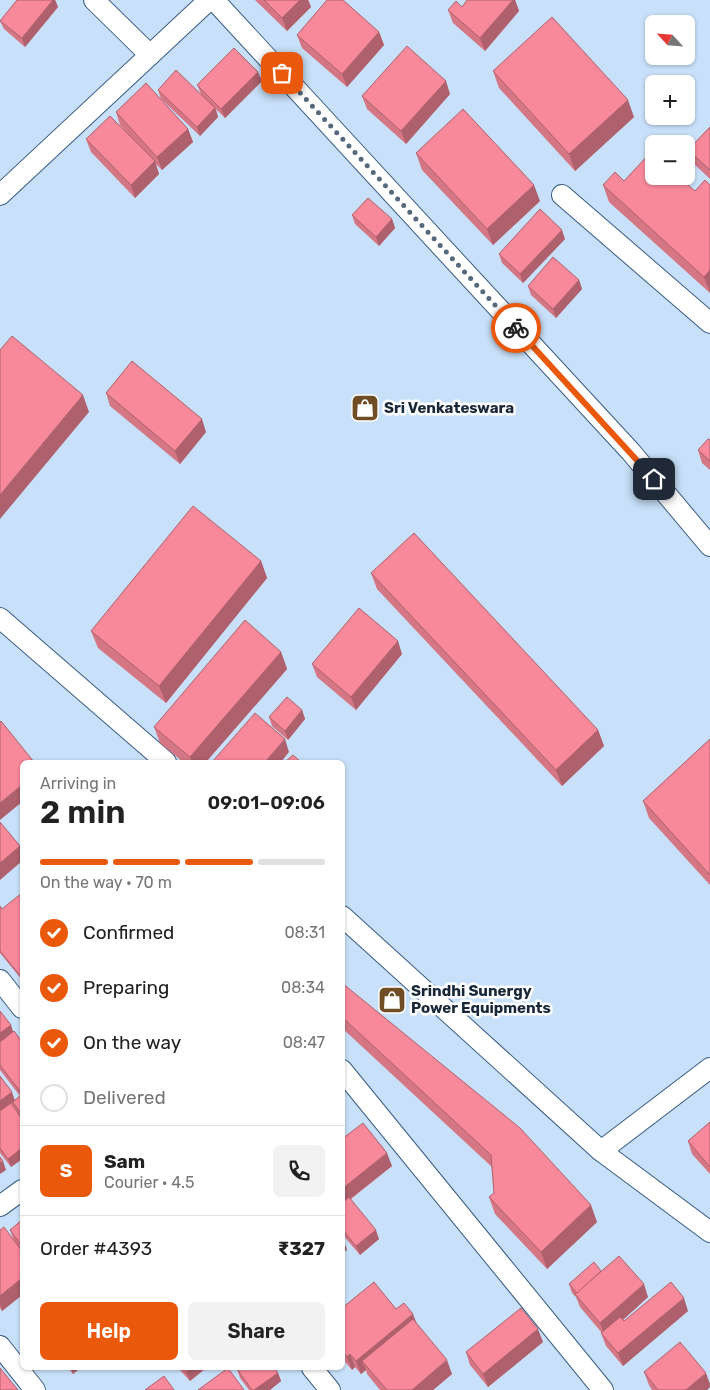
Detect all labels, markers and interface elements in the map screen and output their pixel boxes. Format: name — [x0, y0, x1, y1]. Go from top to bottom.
north arrow — [645, 15, 695, 65]
map controls — [645, 15, 695, 185]
pin — [261, 52, 303, 94]
icon: bag — [268, 59, 296, 87]
button: + — [645, 75, 695, 125]
button: − — [645, 135, 695, 185]
courier — [491, 303, 541, 353]
icon: bike — [502, 314, 530, 342]
shop icon: Sri Venkateswara — [350, 393, 380, 423]
place label: Sri Venkateswara — [384, 399, 514, 417]
pin — [633, 458, 675, 500]
icon: home — [640, 465, 668, 493]
text: Arriving in — [40, 774, 116, 793]
text: 09:01–09:06 — [208, 791, 325, 814]
text: 2 min — [40, 793, 125, 831]
text: On the way · 70 m — [40, 873, 172, 892]
icon: check — [40, 919, 68, 947]
text: Confirmed — [83, 921, 174, 944]
text: 08:31 — [284, 923, 325, 942]
icon: check — [40, 974, 68, 1002]
text: Preparing — [83, 976, 169, 999]
text: 08:34 — [281, 978, 325, 997]
place label: Srindhi Sunergy Power Equipments — [411, 982, 551, 1017]
shop icon: Srindhi Sunergy Power Equipments — [377, 985, 407, 1015]
icon: check — [40, 1029, 68, 1057]
text: On the way — [83, 1031, 181, 1054]
text: 08:47 — [283, 1033, 325, 1052]
text: Delivered — [83, 1086, 166, 1109]
button: phone — [273, 1145, 325, 1197]
text: Sam — [104, 1150, 145, 1173]
text: S — [60, 1159, 72, 1182]
text: Courier · 4.5 — [104, 1173, 194, 1192]
text: Order #4393 — [40, 1237, 152, 1260]
text: ₹327 — [278, 1237, 325, 1260]
button: Help — [40, 1302, 178, 1360]
button: Share — [188, 1302, 325, 1360]

